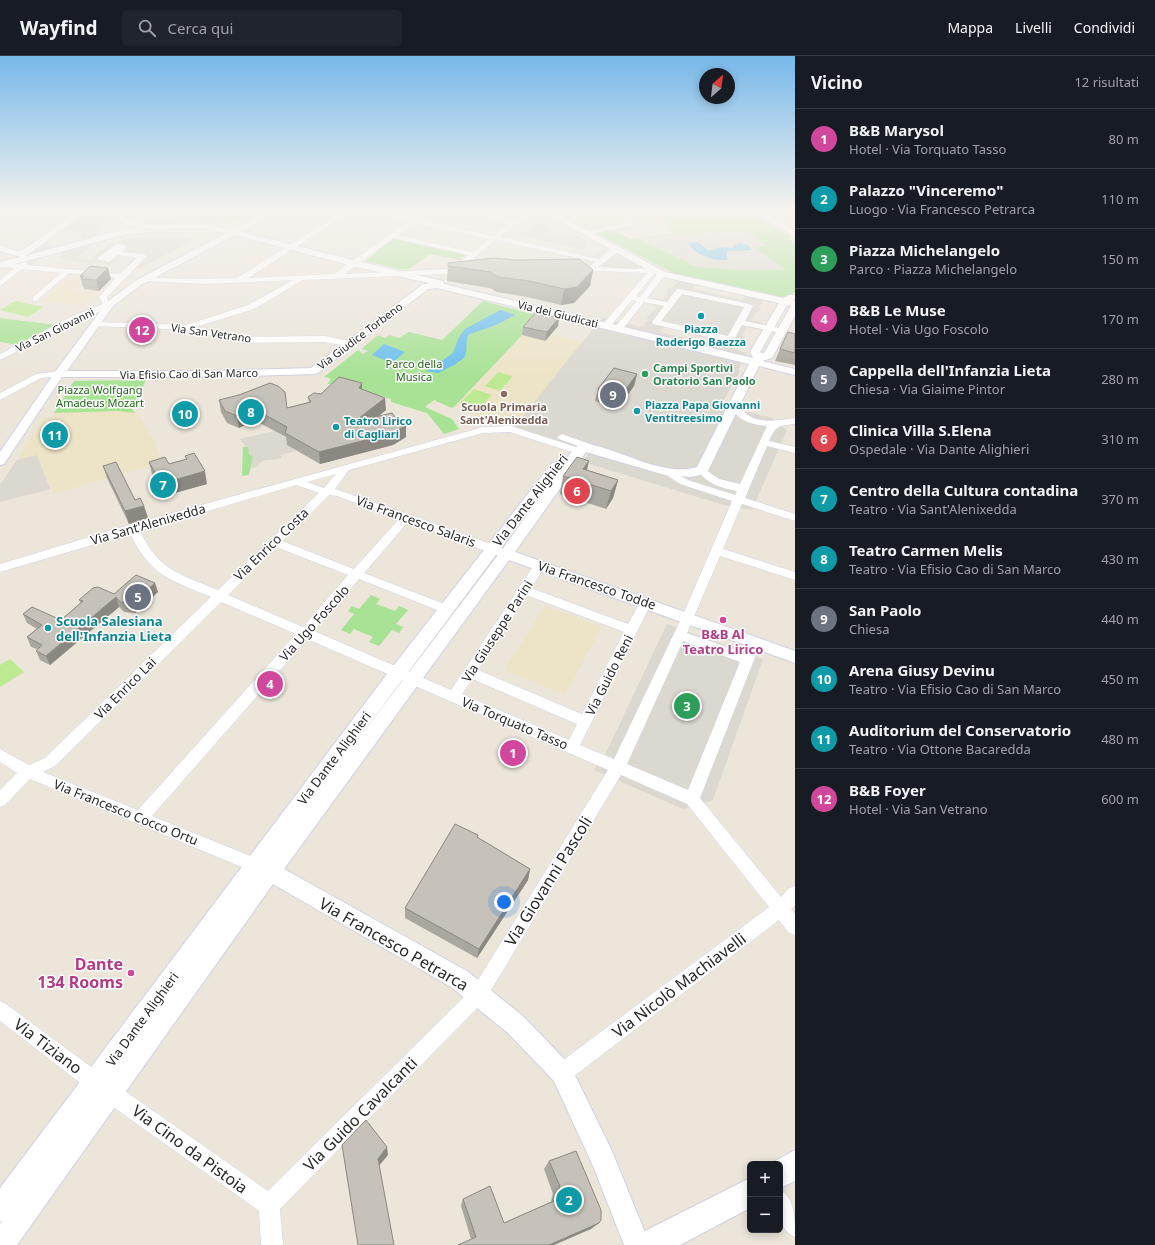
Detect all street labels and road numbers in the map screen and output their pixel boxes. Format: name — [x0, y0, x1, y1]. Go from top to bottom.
street label: Via dei Giudicati — [516, 296, 600, 331]
street label: Via Giudice Torbeno — [314, 298, 406, 373]
street label: Via San Giovanni — [13, 304, 97, 355]
street label: Via San Vetrano — [170, 319, 252, 346]
street label: Via Efisio Cao di San Marco — [120, 365, 259, 382]
street label: Via Dante Alighieri — [488, 450, 572, 550]
street label: Via Francesco Salaris — [354, 491, 478, 551]
street label: Via Sant'Alenixedda — [88, 499, 208, 549]
street label: Via Enrico Costa — [230, 504, 312, 584]
street label: Via Francesco Todde — [536, 556, 658, 614]
street label: Via Giuseppe Parini — [457, 577, 537, 685]
street label: Via Ugo Foscolo — [275, 581, 353, 665]
street label: Via Guido Reni — [581, 631, 637, 719]
street label: Via Enrico Lai — [90, 653, 160, 723]
street label: Via Torquato Tasso — [459, 692, 571, 754]
street label: Via Dante Alighieri — [293, 708, 375, 808]
street label: Via Francesco Cocco Ortu — [51, 775, 201, 849]
street label: Via Giovanni Pascoli — [499, 812, 597, 950]
street label: Via Francesco Petrarca — [315, 892, 473, 996]
street label: Via Nicolò Machiavelli — [608, 927, 750, 1043]
street label: Via Dante Alighieri — [102, 968, 182, 1070]
street label: Via Tiziano — [9, 1013, 87, 1079]
street label: Via Guido Cavalcanti — [298, 1052, 422, 1176]
street label: Via Cino da Pistoia — [128, 1100, 252, 1198]

